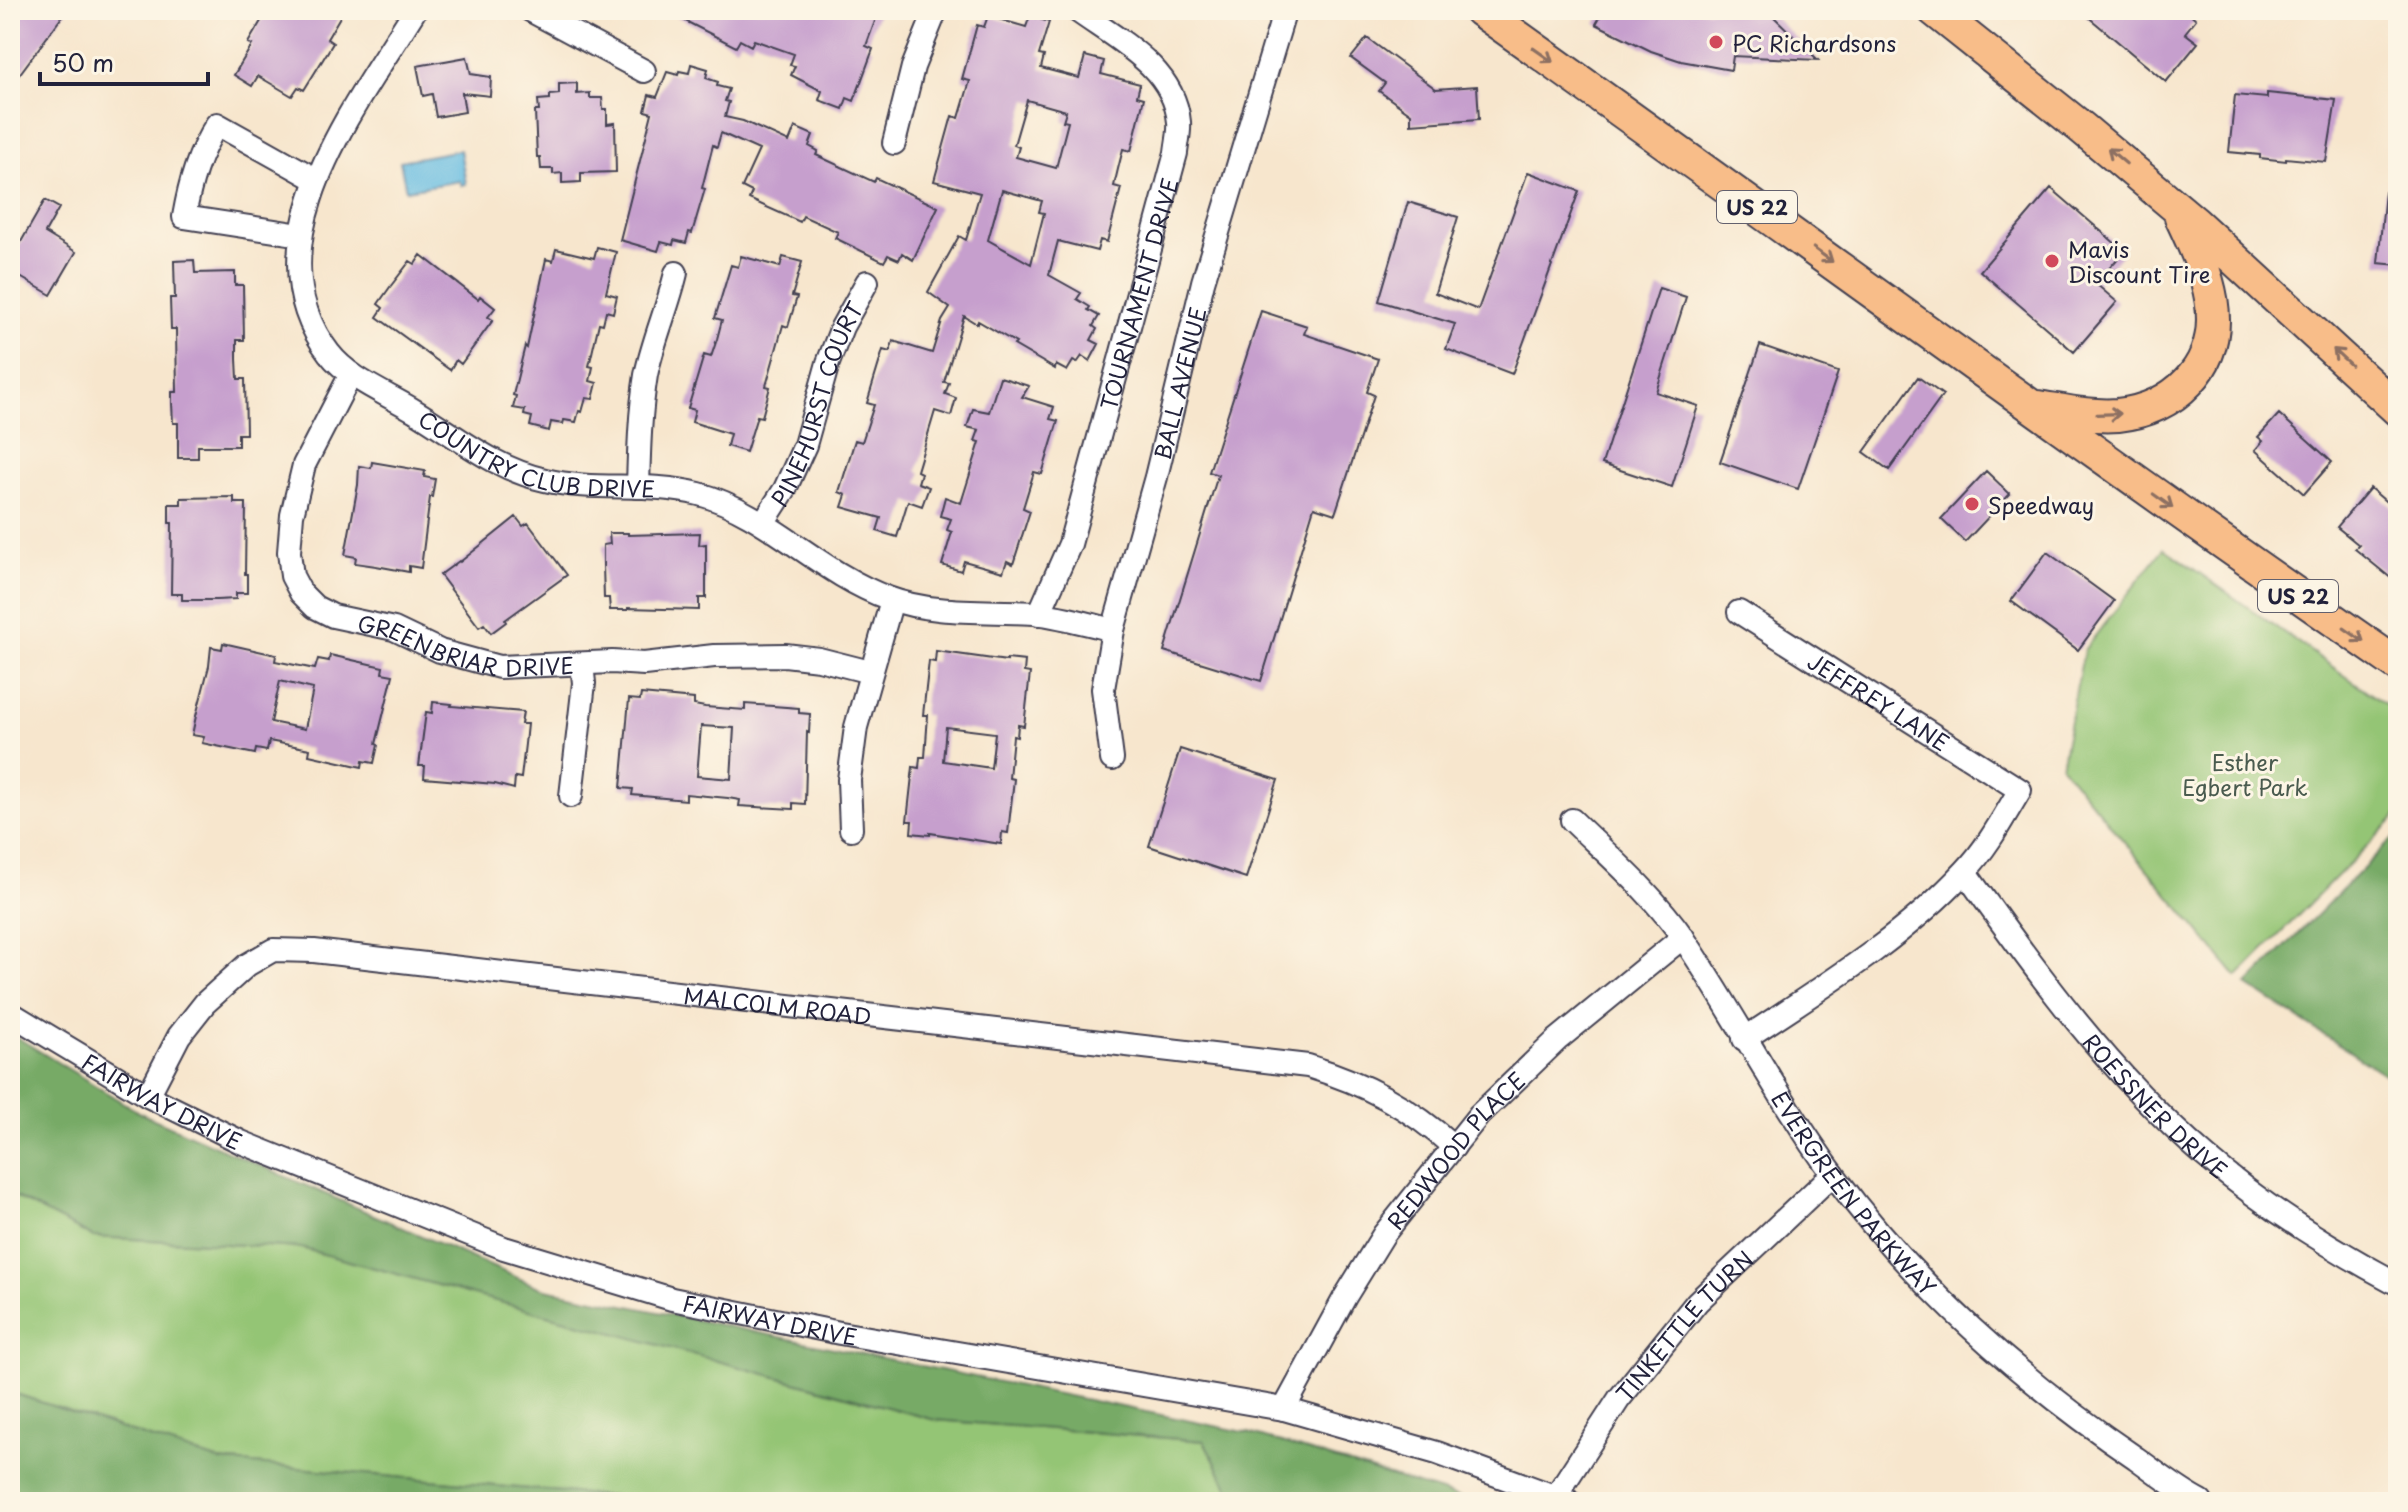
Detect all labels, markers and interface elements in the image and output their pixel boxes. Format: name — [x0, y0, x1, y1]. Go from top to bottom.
place label: PC Richardsons — [1732, 26, 1896, 59]
marker: PC Richardsons — [1707, 33, 1725, 51]
scale bar — [40, 36, 208, 86]
text: 50 m — [52, 44, 114, 80]
one-way arrow — [1532, 47, 1554, 63]
one-way arrow — [2107, 147, 2127, 165]
street label: TOURNAMENT DRIVE — [1091, 174, 1185, 413]
road number: US 22 — [1717, 191, 1797, 223]
place label: Mavis Discount Tire — [2068, 232, 2211, 290]
one-way arrow — [1812, 246, 1833, 263]
marker: Mavis Discount Tire — [2043, 252, 2061, 270]
street label: PINEHURST COURT — [762, 295, 870, 512]
street label: BALL AVENUE — [1144, 303, 1213, 463]
one-way arrow — [2332, 348, 2352, 366]
street label: COUNTRY CLUB DRIVE — [413, 401, 656, 504]
one-way arrow — [2095, 407, 2121, 422]
place label: Speedway — [1988, 488, 2094, 521]
one-way arrow — [2151, 493, 2173, 509]
marker: Speedway — [1963, 495, 1981, 513]
road number: US 22 — [2258, 580, 2338, 612]
street label: GREENBRIAR DRIVE — [355, 605, 575, 683]
one-way arrow — [2343, 627, 2365, 643]
street label: JEFFREY LANE — [1802, 644, 1956, 758]
park label: Esther Egbert Park — [2182, 745, 2308, 803]
street label: MALCOLM ROAD — [682, 977, 873, 1032]
street label: ROESSNER DRIVE — [2076, 1025, 2235, 1185]
street label: FAIRWAY DRIVE — [76, 1044, 248, 1157]
street label: REDWOOD PLACE — [1378, 1063, 1532, 1236]
street label: EVERGREEN PARKWAY — [1765, 1084, 1945, 1302]
street label: TINKETTLE TURN — [1607, 1242, 1759, 1408]
street label: FAIRWAY DRIVE — [680, 1285, 860, 1352]

